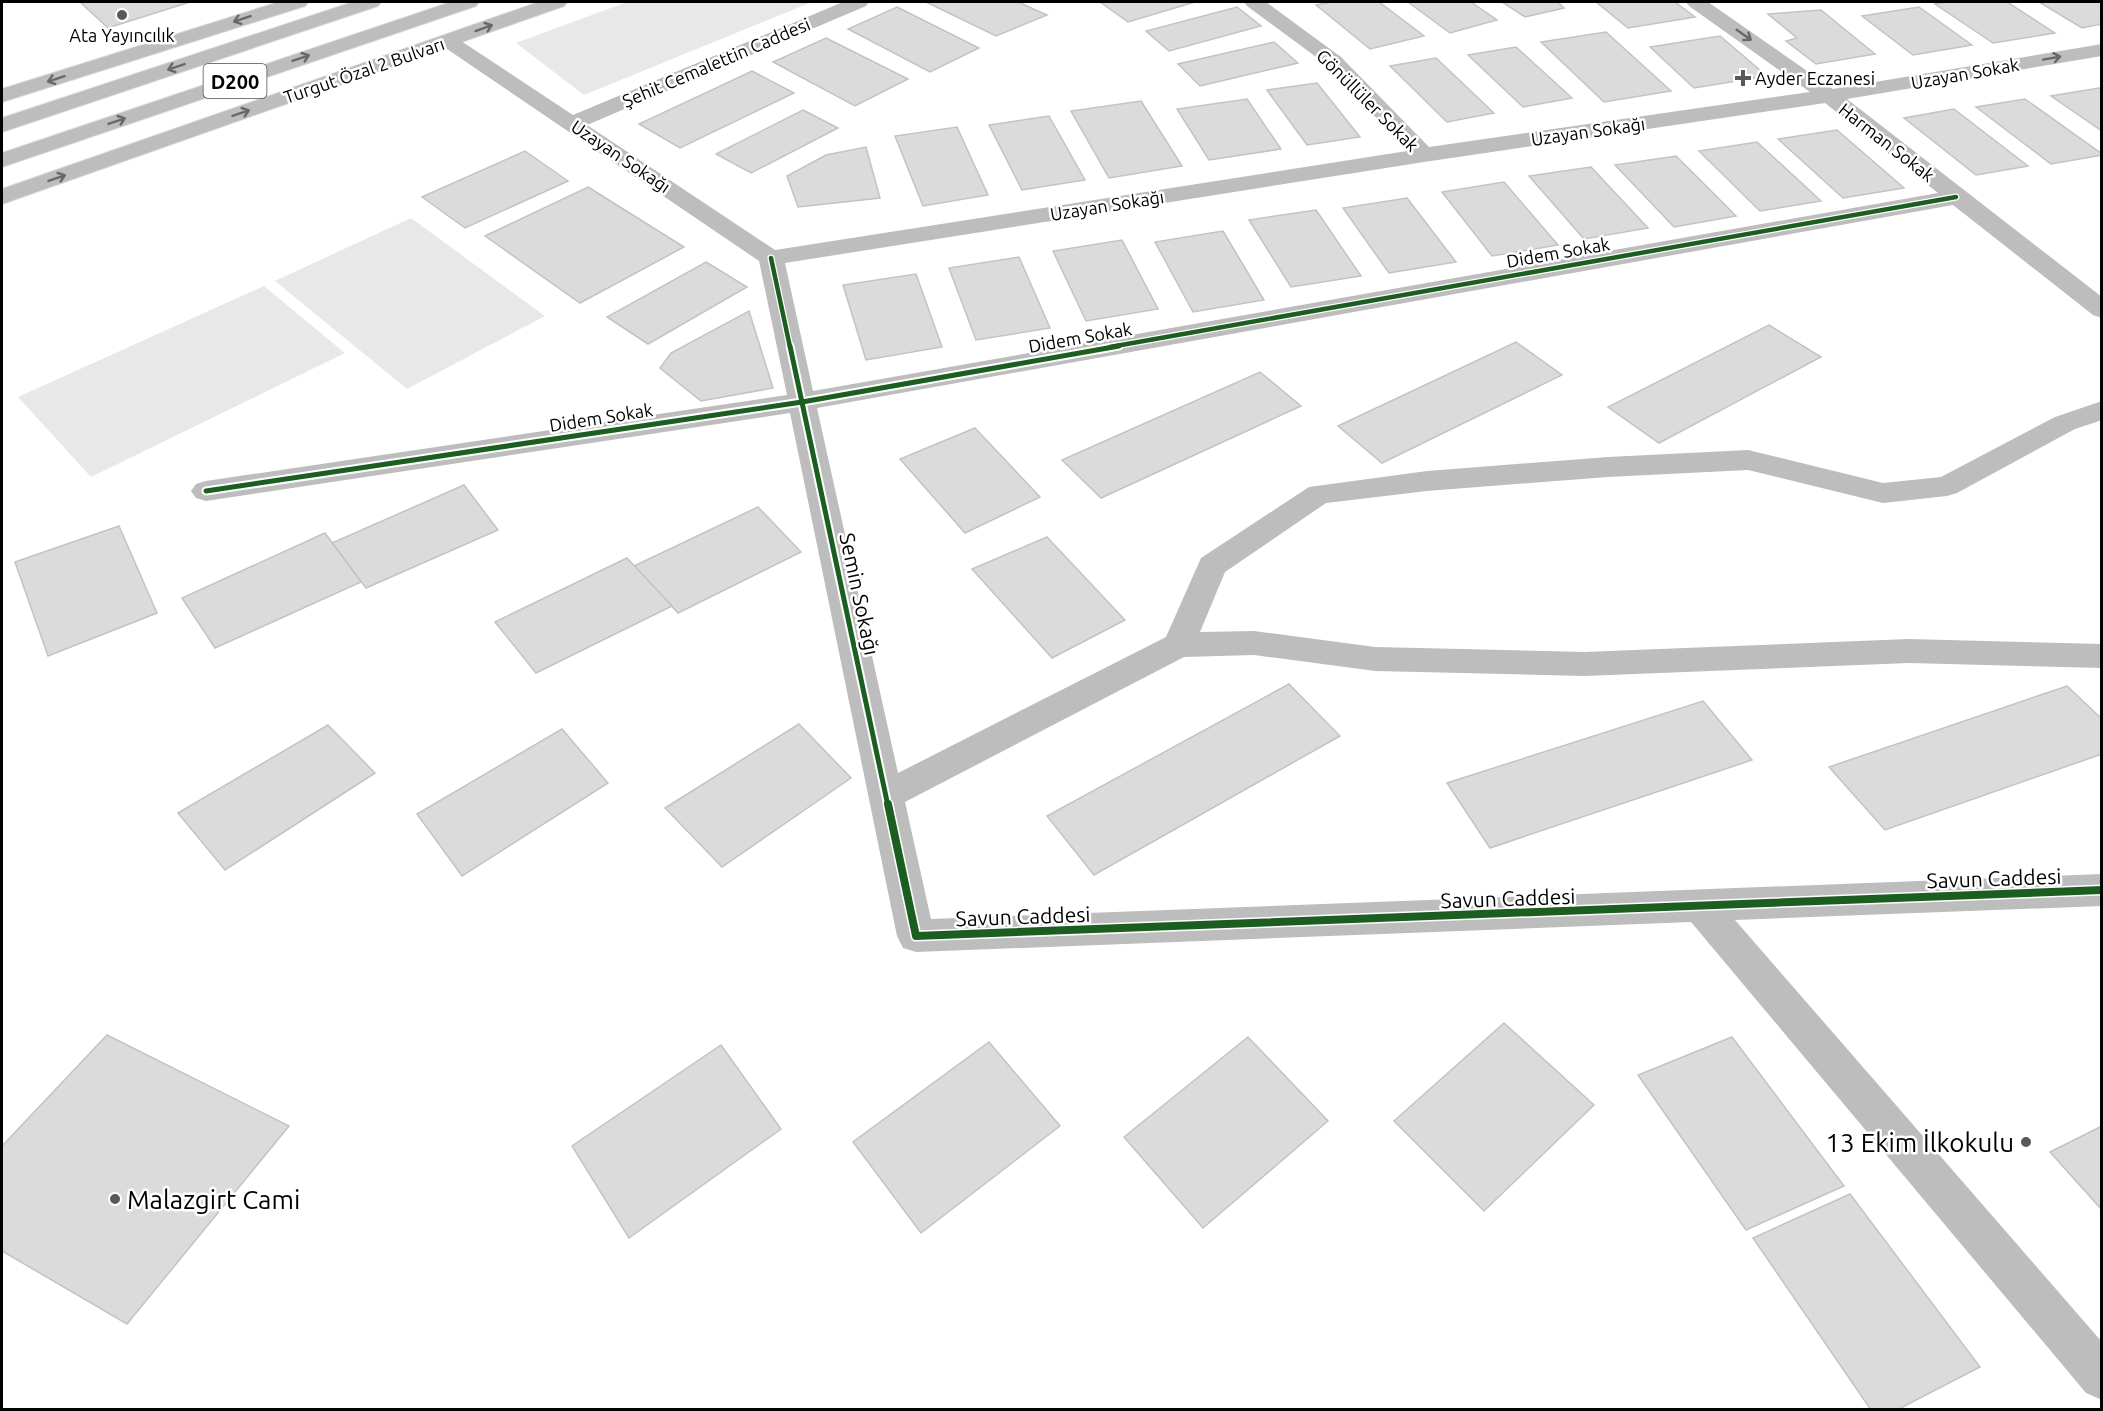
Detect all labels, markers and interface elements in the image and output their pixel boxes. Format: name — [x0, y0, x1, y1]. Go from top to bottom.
marker: Ata Yayıncılık — [115, 8, 129, 22]
street label: Şehit Cemalettin Caddesi — [619, 13, 813, 111]
one-way arrow — [233, 15, 252, 26]
one-way arrow — [474, 21, 493, 32]
place label: Ata Yayıncılık — [69, 25, 175, 45]
one-way arrow — [1736, 29, 1752, 42]
street label: Turgut Özal 2 Bulvarı — [281, 33, 447, 107]
street label: Gönüllüler Sokak — [1313, 45, 1423, 155]
one-way arrow — [291, 52, 310, 63]
one-way arrow — [2042, 52, 2062, 63]
street label: Uzayan Sokak — [1909, 54, 2021, 92]
one-way arrow — [167, 62, 186, 73]
road number: D200 — [204, 64, 266, 98]
place label: Ayder Eczanesi — [1755, 68, 1875, 88]
marker: Ayder Eczanesi — [1736, 71, 1750, 85]
one-way arrow — [47, 74, 66, 85]
street label: Harman Sokak — [1835, 99, 1939, 185]
one-way arrow — [231, 107, 250, 118]
street label: Uzayan Sokağı — [1530, 113, 1646, 149]
one-way arrow — [107, 115, 125, 126]
street label: Uzayan Sokağı — [568, 116, 674, 196]
one-way arrow — [47, 171, 66, 182]
street label: Uzayan Sokağı — [1049, 186, 1165, 224]
street label: Didem Sokak — [1505, 233, 1611, 271]
street label: Didem Sokak — [1027, 318, 1133, 356]
street label: Didem Sokak — [548, 399, 654, 435]
street label: Semin Sokağı — [835, 531, 885, 657]
street label: Savun Caddesi — [1926, 864, 2062, 892]
street label: Savun Caddesi — [1440, 884, 1576, 912]
street label: Savun Caddesi — [955, 902, 1091, 930]
place label: 13 Ekim İlkokulu — [1825, 1128, 2014, 1157]
marker: 13 Ekim İlkokulu — [2019, 1135, 2033, 1149]
place label: Malazgirt Cami — [127, 1185, 300, 1214]
marker: Malazgirt Cami — [108, 1192, 122, 1206]

